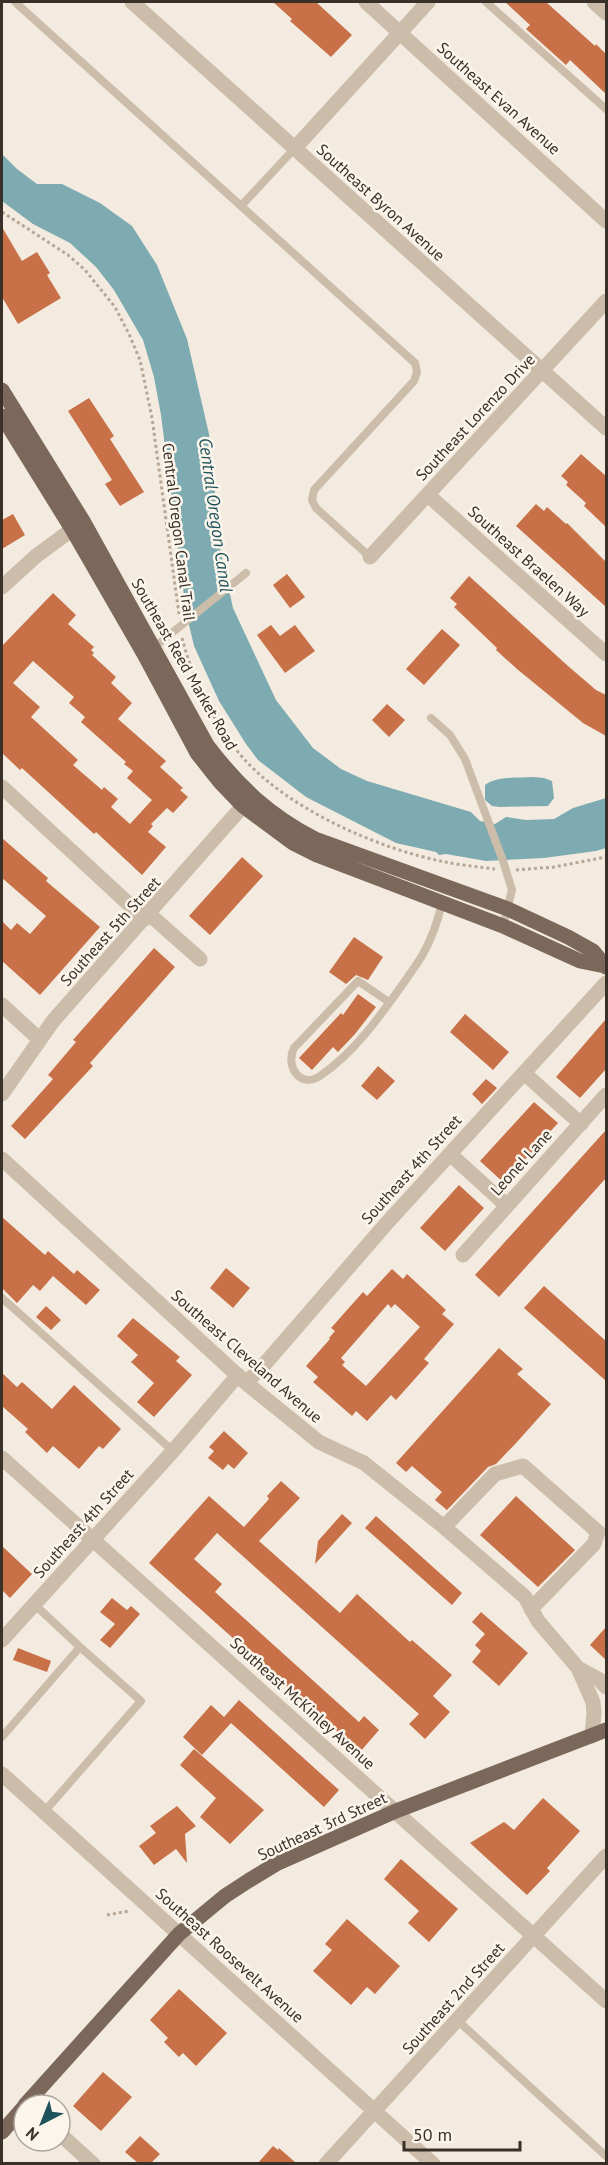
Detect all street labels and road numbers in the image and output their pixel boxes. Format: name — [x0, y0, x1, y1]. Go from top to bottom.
street label: Southeast Evan Avenue — [433, 37, 565, 159]
street label: Southeast Byron Avenue — [313, 139, 449, 265]
street label: Southeast Lorenzo Drive — [411, 349, 539, 485]
street label: Central Oregon Canal Trail — [158, 442, 200, 622]
street label: Southeast Braelen Way — [464, 501, 594, 621]
street label: Southeast Reed Market Road — [128, 574, 242, 754]
street label: Southeast 5th Street — [56, 872, 165, 990]
street label: Southeast 4th Street — [357, 1110, 466, 1228]
street label: Leonel Lane — [486, 1125, 556, 1199]
street label: Southeast Cleveland Avenue — [167, 1285, 327, 1427]
street label: Southeast 4th Street — [29, 1464, 138, 1582]
street label: Southeast McKinley Avenue — [226, 1633, 380, 1773]
street label: Southeast 3rd Street — [254, 1787, 390, 1865]
street label: Southeast Roosevelt Avenue — [152, 1883, 308, 2027]
street label: Southeast 2nd Street — [398, 1938, 509, 2058]

